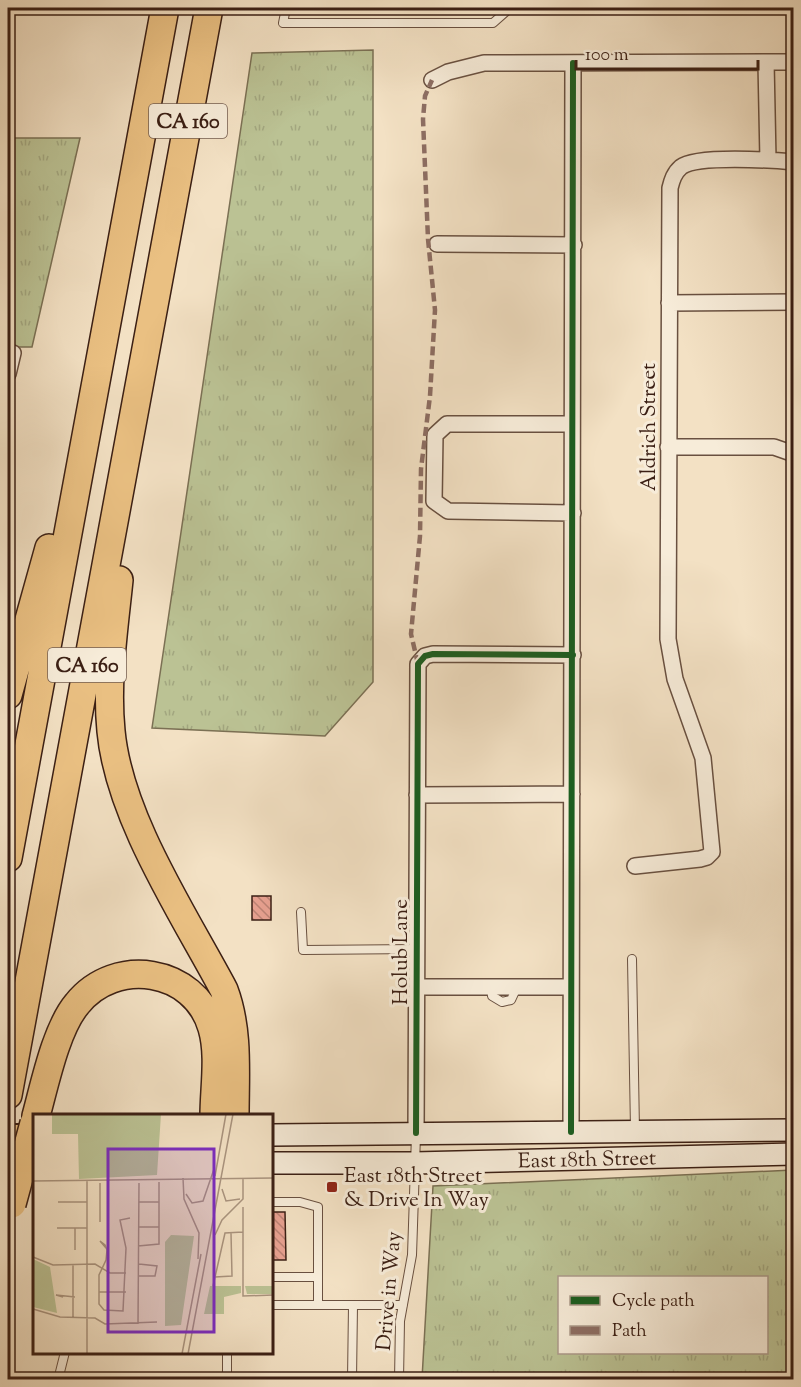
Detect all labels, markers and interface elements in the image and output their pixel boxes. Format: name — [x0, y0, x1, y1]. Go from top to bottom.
scale bar — [576, 33, 758, 71]
text: 100 m — [585, 43, 629, 69]
road number: CA 160 — [149, 104, 227, 138]
street label: Aldrich Street — [635, 363, 665, 491]
road number: CA 160 — [48, 648, 126, 682]
street label: Holub Lane — [387, 899, 417, 1005]
inset map — [33, 1114, 273, 1354]
street label: East 18th Street — [518, 1144, 656, 1178]
place label: East 18th Street & Drive In Way — [344, 1162, 490, 1216]
marker: East 18th Street & Drive In Way — [325, 1180, 339, 1194]
street label: Drive in Way — [370, 1230, 410, 1352]
legend — [558, 1276, 768, 1354]
text: Cycle path — [612, 1289, 695, 1315]
text: Path — [612, 1319, 647, 1345]

